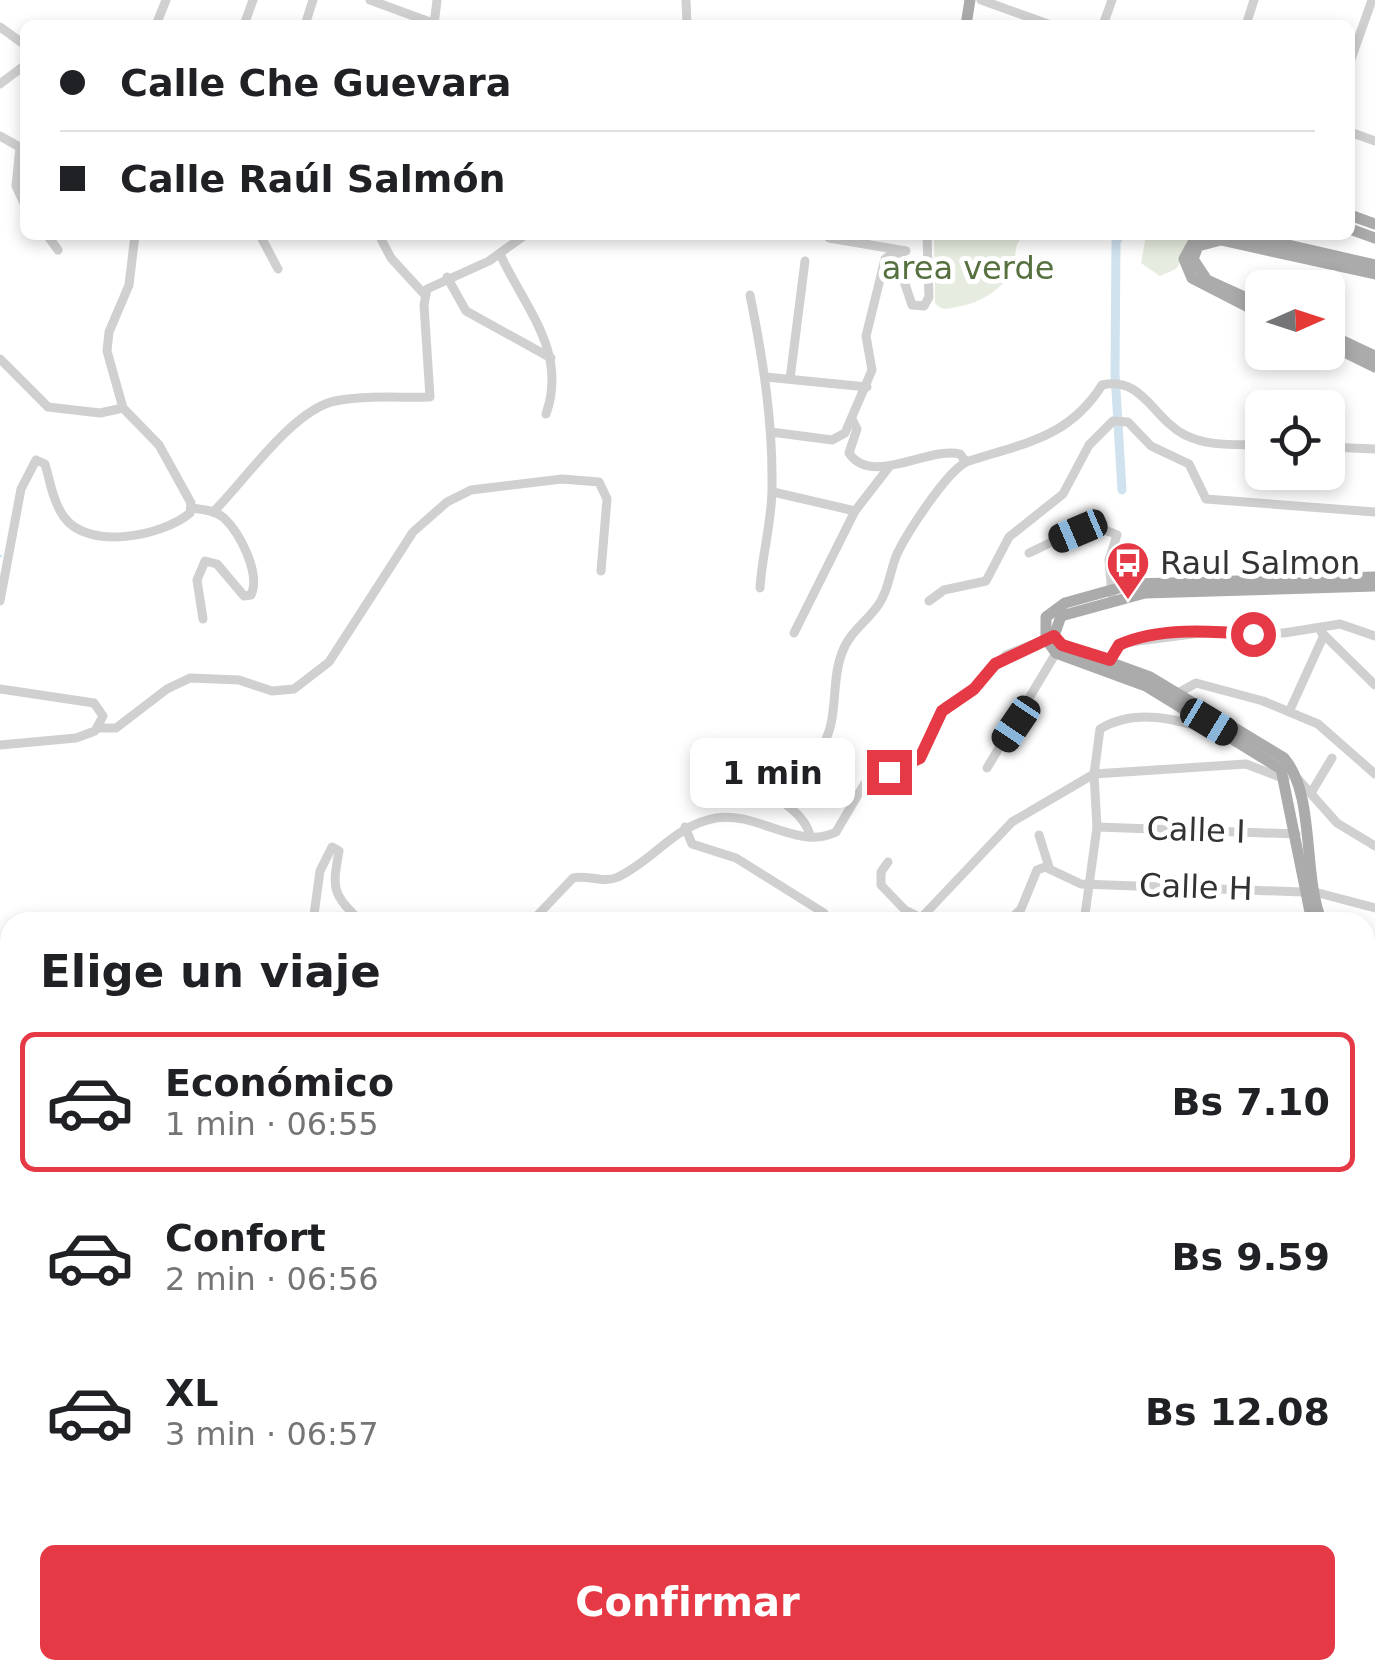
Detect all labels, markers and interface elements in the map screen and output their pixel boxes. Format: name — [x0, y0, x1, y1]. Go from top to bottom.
text: Calle Che Guevara — [120, 61, 511, 105]
text: Calle Raúl Salmón — [120, 157, 506, 201]
park label: area verde — [882, 249, 1054, 287]
north arrow — [1245, 270, 1345, 370]
map controls — [1245, 270, 1345, 490]
button: locate — [1245, 390, 1345, 490]
car — [1045, 505, 1111, 557]
bus stop icon: Raul Salmon — [1105, 540, 1151, 601]
place label: Raul Salmon — [1160, 544, 1360, 582]
route start — [1231, 612, 1276, 657]
car — [987, 691, 1045, 757]
car — [1176, 694, 1242, 750]
callout: 1 min — [689, 737, 854, 807]
route end — [867, 750, 912, 795]
text: 1 min — [722, 754, 823, 792]
street label: Calle I — [1146, 809, 1246, 851]
street label: Calle H — [1139, 866, 1253, 908]
text: Elige un viaje — [40, 945, 381, 998]
icon: car — [45, 1057, 135, 1147]
text: Económico — [165, 1061, 394, 1105]
text: Bs 7.10 — [1171, 1080, 1330, 1124]
text: 1 min · 06:55 — [165, 1105, 379, 1143]
icon: car — [45, 1212, 135, 1302]
text: Confort — [165, 1216, 326, 1260]
text: Bs 9.59 — [1171, 1235, 1330, 1279]
text: 2 min · 06:56 — [165, 1260, 379, 1298]
icon: car — [45, 1367, 135, 1457]
text: XL — [165, 1371, 219, 1415]
text: Bs 12.08 — [1145, 1390, 1330, 1434]
text: 3 min · 06:57 — [165, 1415, 379, 1453]
button: Confirmar — [40, 1545, 1335, 1660]

